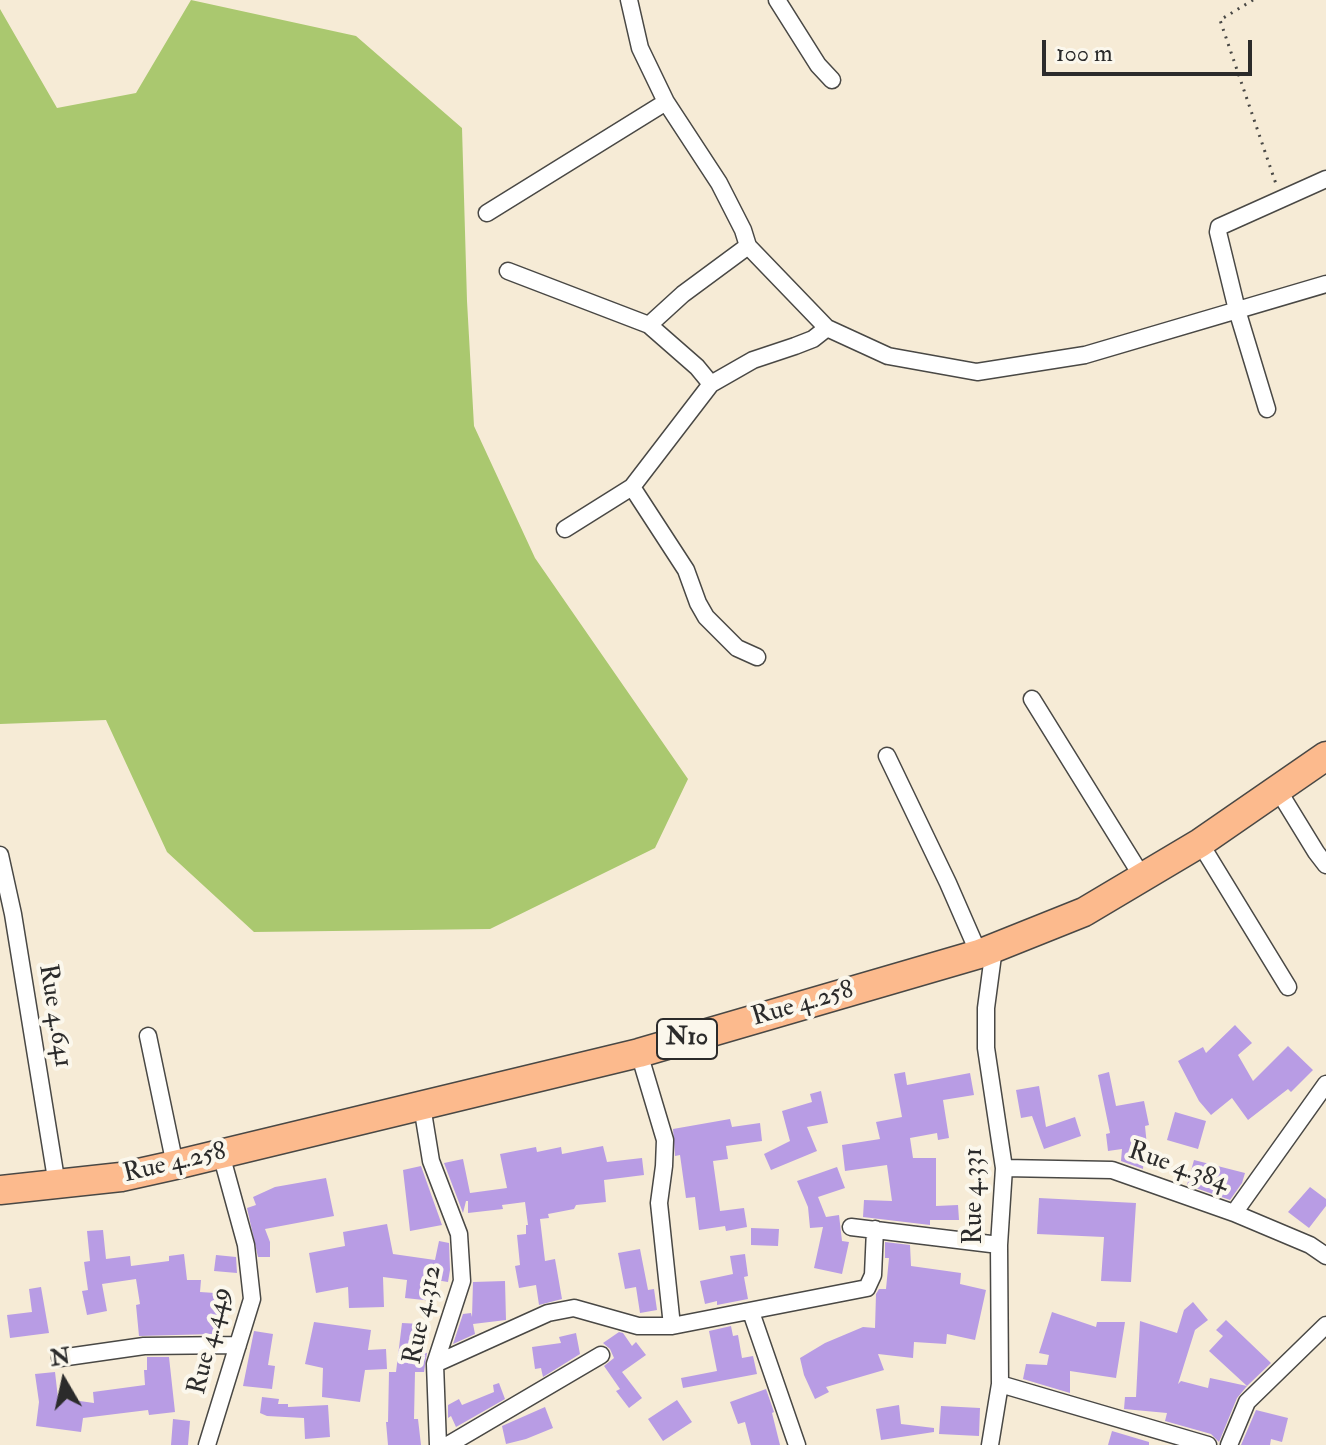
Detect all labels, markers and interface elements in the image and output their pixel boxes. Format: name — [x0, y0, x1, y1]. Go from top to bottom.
scale bar — [1046, 24, 1256, 74]
text: 100 m — [1056, 38, 1113, 69]
street label: Rue 4.641 — [30, 962, 78, 1070]
street label: Rue 4.258 — [748, 976, 858, 1034]
road number: N10 — [657, 1019, 717, 1059]
street label: Rue 4.384 — [1124, 1136, 1232, 1200]
street label: Rue 4.258 — [121, 1137, 229, 1191]
street label: Rue 4.331 — [959, 1148, 991, 1244]
street label: Rue 4.312 — [398, 1263, 450, 1367]
street label: Rue 4.449 — [183, 1284, 239, 1398]
north arrow — [24, 1341, 104, 1421]
text: N — [48, 1342, 72, 1373]

